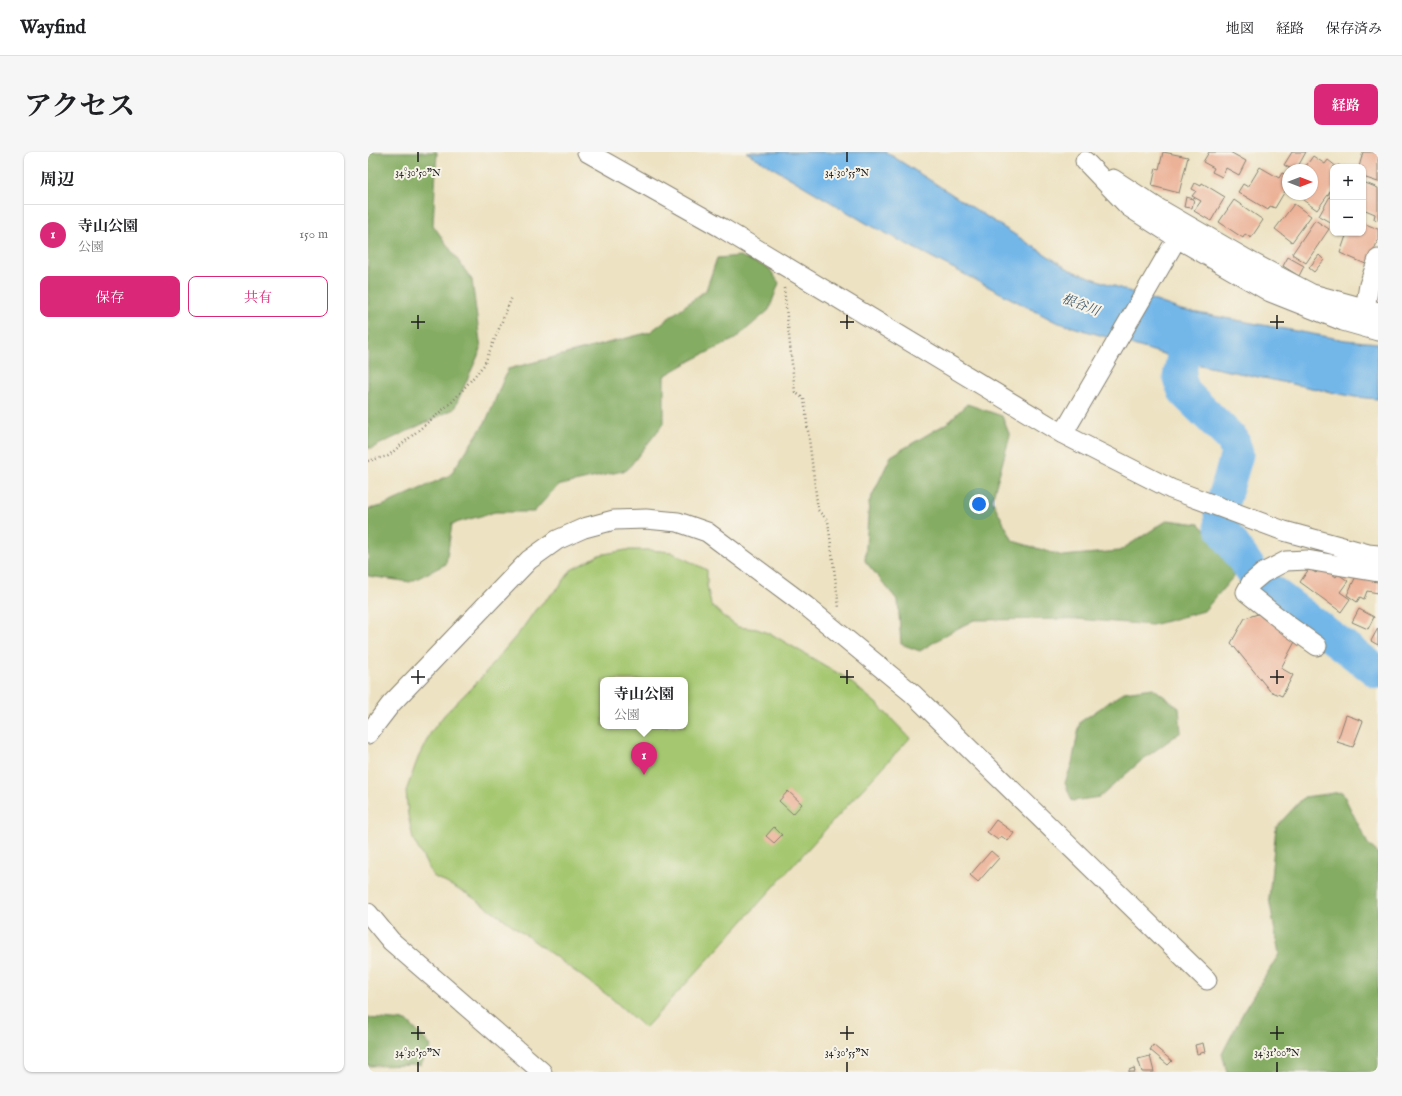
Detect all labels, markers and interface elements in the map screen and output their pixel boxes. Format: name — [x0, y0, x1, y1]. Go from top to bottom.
text: Wayfind — [20, 16, 86, 40]
text: 地図 — [1226, 20, 1254, 38]
text: 経路 — [1276, 20, 1304, 38]
text: 保存済み — [1326, 20, 1382, 38]
button: 経路 — [1314, 84, 1378, 125]
text: アクセス — [24, 90, 135, 125]
north arrow — [1282, 164, 1318, 200]
map controls — [1330, 164, 1366, 236]
button: + — [1330, 164, 1366, 200]
text: 34°30'50"N — [395, 167, 441, 180]
text: 34°30'55"N — [825, 167, 869, 180]
text: 周辺 — [40, 170, 74, 191]
button: − — [1330, 200, 1366, 236]
text: 寺山公園 — [78, 217, 138, 236]
text: 1 — [51, 226, 55, 243]
text: 150 m — [299, 226, 328, 243]
text: 公園 — [78, 239, 104, 256]
button: 保存 — [40, 276, 180, 317]
button: 共有 — [188, 276, 328, 317]
water label: 根谷川 — [1059, 290, 1104, 321]
your location — [969, 494, 989, 514]
popup — [600, 677, 688, 729]
text: 寺山公園 — [614, 685, 674, 704]
text: 公園 — [614, 707, 640, 724]
pin: 1 — [631, 742, 657, 775]
text: 34°30'50"N — [395, 1047, 441, 1060]
text: 34°30'55"N — [825, 1047, 869, 1060]
text: 34°31'00"N — [1254, 1047, 1300, 1060]

